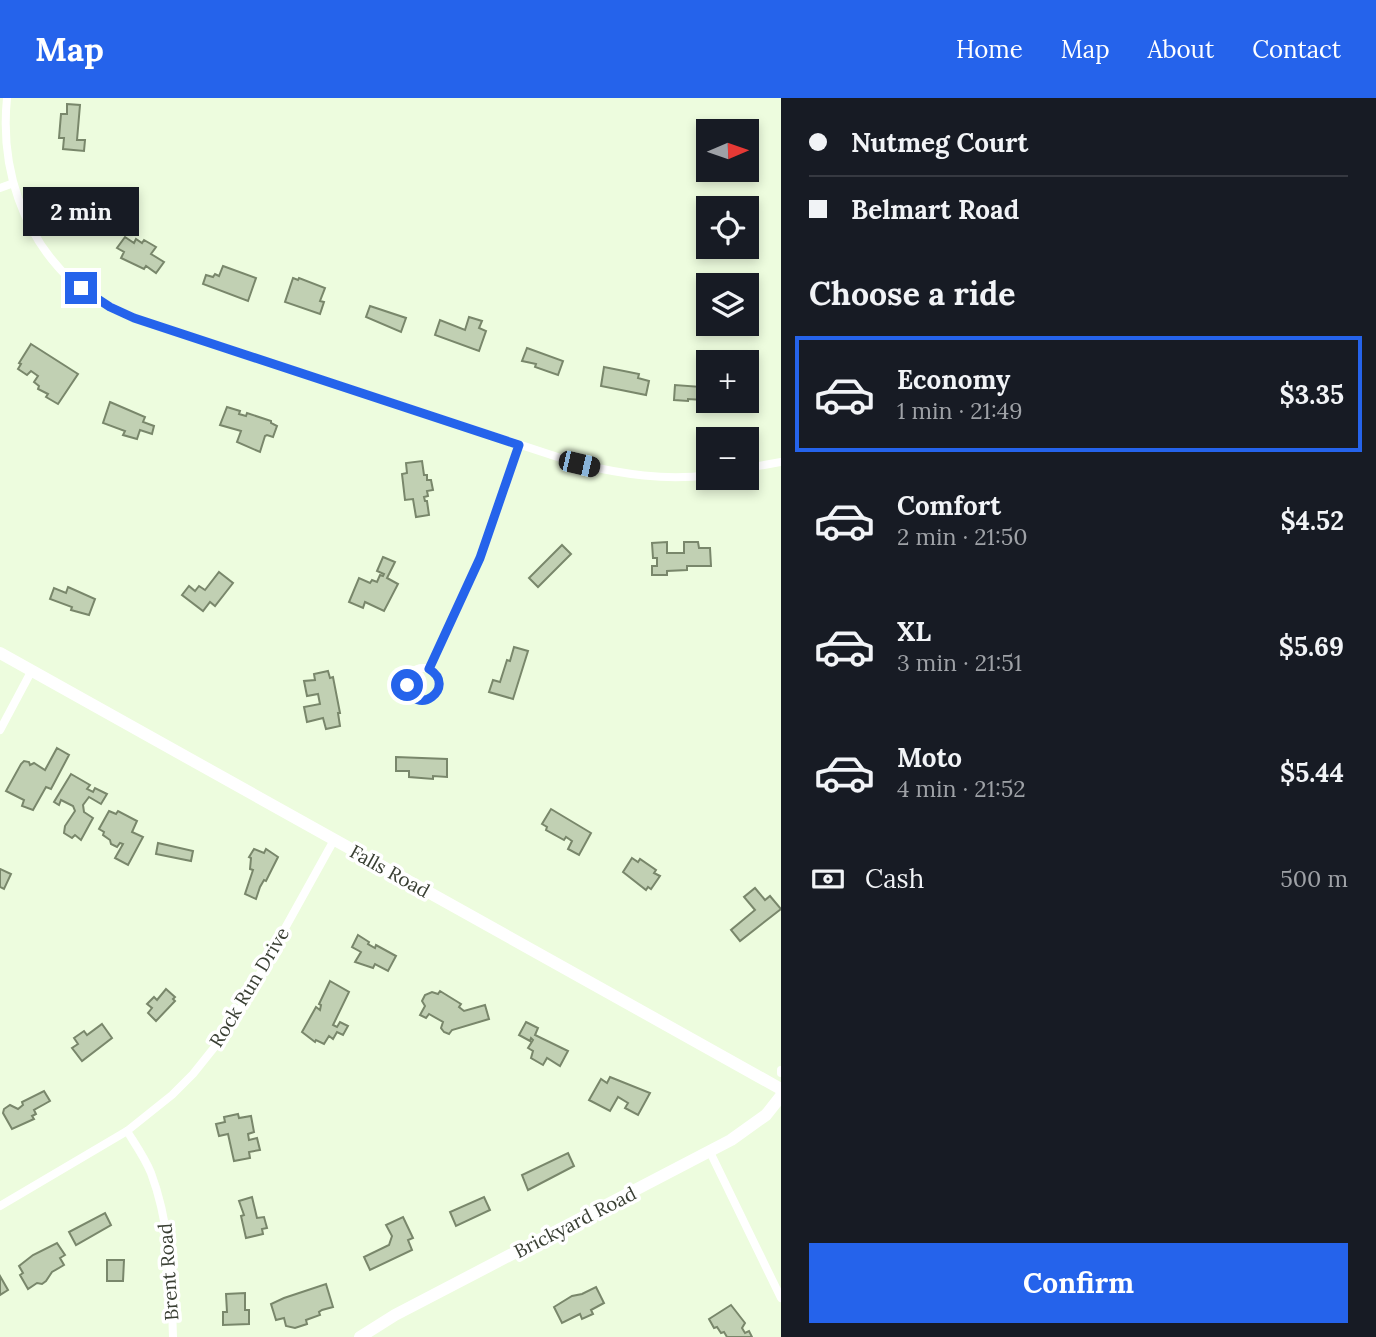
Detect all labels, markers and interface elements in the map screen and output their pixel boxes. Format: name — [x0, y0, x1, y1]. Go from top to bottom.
text: Map — [35, 28, 104, 70]
text: Home — [956, 34, 1023, 65]
text: Map — [1061, 34, 1110, 65]
text: About — [1148, 34, 1214, 65]
text: Contact — [1252, 34, 1341, 65]
north arrow — [696, 119, 760, 182]
map controls — [696, 119, 759, 490]
text: Nutmeg Court — [851, 126, 1028, 159]
callout: 2 min — [23, 186, 139, 236]
text: Belmart Road — [851, 193, 1019, 226]
button: locate — [696, 196, 759, 259]
text: 2 min — [50, 197, 112, 226]
route end — [65, 272, 97, 304]
button: layers — [696, 273, 759, 336]
text: Choose a ride — [809, 273, 1016, 314]
button: + — [696, 350, 759, 413]
icon: car — [813, 363, 876, 426]
text: Economy — [897, 363, 1010, 396]
text: $3.35 — [1279, 378, 1344, 411]
text: 1 min · 21:49 — [897, 396, 1023, 425]
button: − — [696, 427, 759, 490]
car — [557, 449, 602, 479]
icon: car — [813, 489, 876, 552]
text: Comfort — [897, 489, 1001, 522]
text: $4.52 — [1281, 504, 1344, 537]
text: 2 min · 21:50 — [897, 522, 1028, 551]
icon: car — [813, 615, 876, 678]
text: XL — [897, 615, 931, 648]
text: $5.69 — [1279, 630, 1344, 663]
text: 3 min · 21:51 — [897, 648, 1022, 677]
route start — [391, 669, 423, 701]
icon: car — [813, 741, 876, 804]
text: Moto — [897, 741, 962, 774]
text: $5.44 — [1280, 756, 1344, 789]
text: 4 min · 21:52 — [897, 774, 1026, 803]
street label: Falls Road — [346, 839, 434, 903]
icon: cash — [809, 860, 847, 898]
text: Cash — [865, 862, 924, 895]
text: 500 m — [1280, 864, 1348, 893]
street label: Rock Run Drive — [204, 923, 294, 1051]
street label: Brickyard Road — [510, 1181, 640, 1263]
street label: Brent Road — [153, 1222, 183, 1322]
button: Confirm — [809, 1243, 1348, 1323]

